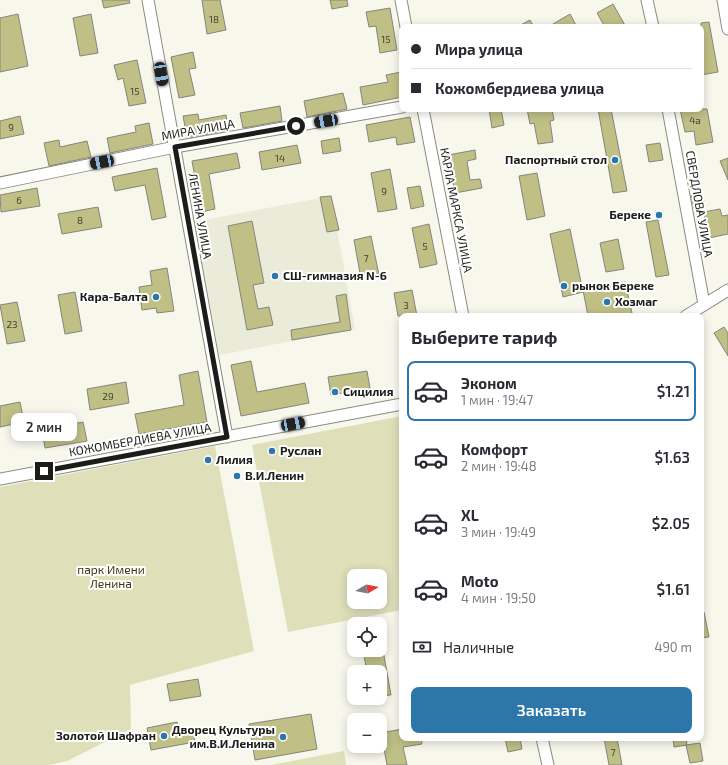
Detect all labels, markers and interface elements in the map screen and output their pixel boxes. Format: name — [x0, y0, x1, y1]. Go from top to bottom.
house number: 18 — [209, 13, 219, 25]
house number: 15 — [381, 33, 391, 45]
text: Мира улица — [435, 40, 523, 58]
car — [153, 61, 169, 87]
text: Кожомбердиева улица — [435, 79, 604, 97]
house number: 15 — [130, 85, 140, 97]
car — [313, 113, 339, 129]
house number: 4a — [689, 114, 701, 126]
street label: МИРА УЛИЦА — [160, 116, 236, 142]
route start — [287, 117, 305, 135]
house number: 9 — [8, 121, 14, 133]
street label: КАРЛА МАРКСА УЛИЦА — [438, 146, 476, 274]
street label: СВЕРДЛОВА УЛИЦА — [684, 149, 716, 259]
house number: 14 — [275, 152, 285, 164]
place label: Паспортный стол — [505, 152, 607, 166]
car — [89, 154, 115, 170]
marker: Паспортный стол — [610, 155, 620, 165]
street label: ЛЕНИНА УЛИЦА — [187, 172, 216, 260]
house number: 9 — [381, 185, 387, 197]
house number: 6 — [16, 194, 22, 206]
place label: Береке — [609, 207, 651, 221]
marker: Береке — [654, 210, 664, 220]
house number: 8 — [77, 214, 83, 226]
house number: 5 — [422, 240, 428, 252]
house number: 7 — [363, 252, 369, 264]
place label: СШ-гимназия N-6 — [283, 268, 387, 282]
marker: СШ-гимназия N-6 — [270, 271, 280, 281]
place label: рынок Береке — [572, 278, 654, 292]
marker: рынок Береке — [559, 281, 569, 291]
place label: Кара-Балта — [80, 289, 148, 303]
marker: Кара-Балта — [151, 292, 161, 302]
place label: Хозмаг — [615, 294, 658, 308]
marker: Хозмаг — [602, 297, 612, 307]
house number: 3 — [403, 299, 409, 311]
house number: 23 — [6, 318, 18, 330]
text: Выберите тариф — [411, 326, 557, 348]
icon: car — [413, 373, 449, 409]
text: Эконом — [461, 374, 517, 392]
text: $1.21 — [657, 382, 690, 400]
place label: Сицилия — [343, 384, 394, 398]
marker: Сицилия — [330, 387, 340, 397]
house number: 29 — [102, 390, 114, 402]
text: 1 мин · 19:47 — [461, 392, 533, 408]
callout: 2 мин — [11, 413, 77, 441]
car — [280, 416, 306, 432]
text: 2 мин — [26, 419, 62, 435]
street label: КОЖОМБЕРДИЕВА УЛИЦА — [68, 419, 213, 458]
icon: car — [413, 439, 449, 475]
text: Комфорт — [461, 440, 528, 458]
place label: Руслан — [280, 443, 322, 457]
marker: Руслан — [267, 446, 277, 456]
text: $1.63 — [654, 448, 690, 466]
place label: Лилия — [216, 452, 253, 466]
marker: Лилия — [203, 455, 213, 465]
text: 2 мин · 19:48 — [461, 458, 537, 474]
route end — [35, 462, 53, 480]
place label: В.И.Ленин — [245, 468, 304, 482]
marker: В.И.Ленин — [232, 471, 242, 481]
icon: car — [413, 505, 449, 541]
text: XL — [461, 506, 479, 524]
text: $2.05 — [652, 514, 690, 532]
text: 3 мин · 19:49 — [461, 524, 536, 540]
park label: парк Имени Ленина — [77, 562, 145, 590]
north arrow — [347, 569, 387, 609]
map controls — [347, 569, 387, 753]
icon: car — [413, 571, 449, 607]
text: Moto — [461, 572, 499, 590]
text: $1.61 — [657, 580, 690, 598]
text: 4 мин · 19:50 — [461, 590, 536, 606]
button: locate — [347, 617, 387, 657]
icon: cash — [411, 636, 433, 658]
text: Наличные — [443, 638, 514, 656]
text: 490 m — [654, 639, 692, 655]
button: + — [347, 665, 387, 705]
button: Заказать — [411, 687, 692, 733]
button: − — [347, 713, 387, 753]
place label: Дворец Культуры им.В.И.Ленина — [172, 722, 275, 750]
place label: Золотой Шафран — [56, 728, 156, 742]
marker: Золотой Шафран — [159, 731, 169, 741]
marker: Дворец Культуры им.В.И.Ленина — [278, 732, 288, 742]
house number: 7 — [610, 746, 616, 758]

